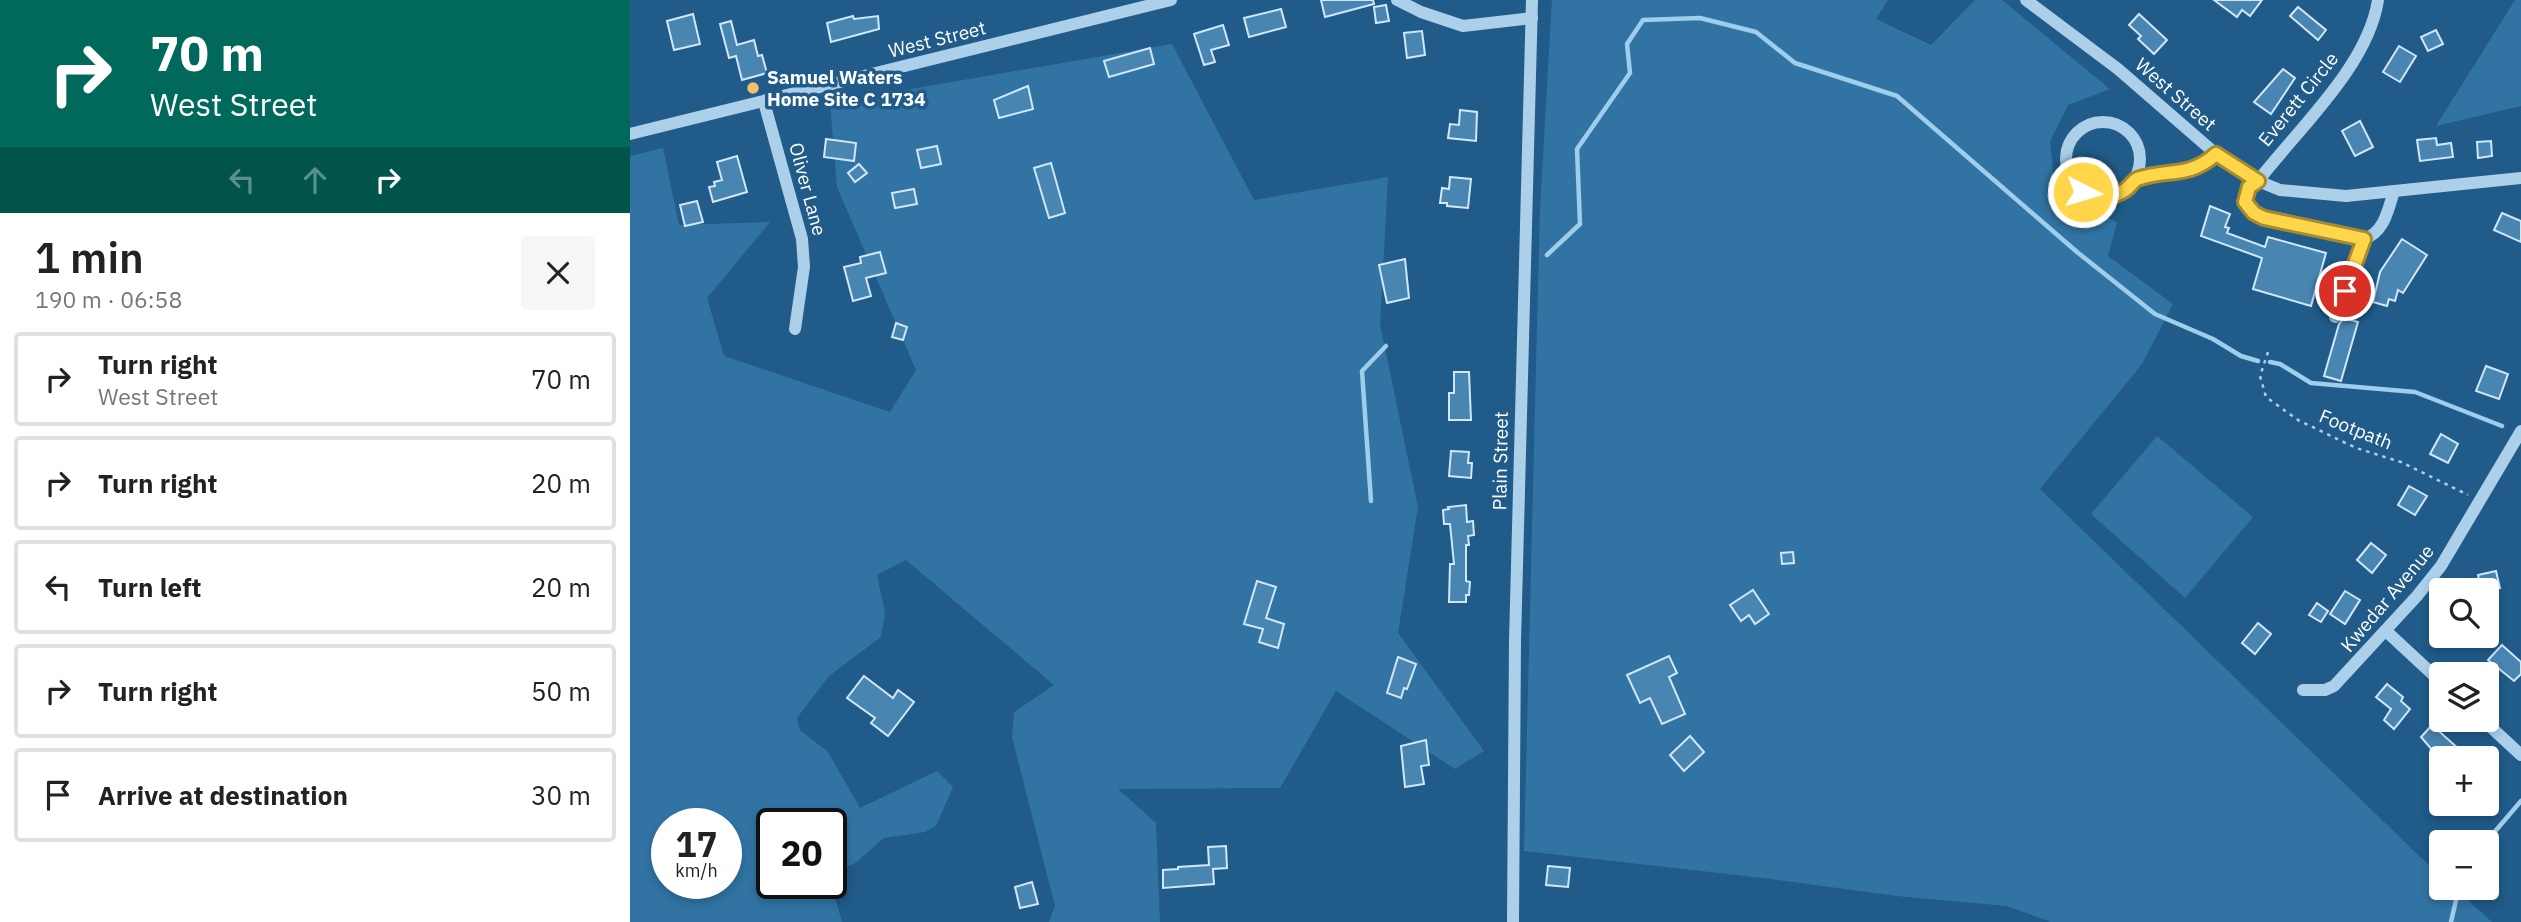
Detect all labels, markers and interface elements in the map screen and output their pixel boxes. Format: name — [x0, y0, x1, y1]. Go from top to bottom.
street label: West Street — [886, 15, 988, 63]
text: 70 m — [150, 21, 264, 84]
icon: right — [35, 28, 126, 119]
street label: Everett Circle — [2253, 47, 2343, 151]
street label: West Street — [2131, 52, 2221, 136]
place label: Samuel Waters Home Site C 1734 — [767, 65, 926, 111]
marker: Samuel Waters Home Site C 1734 — [745, 80, 761, 96]
text: West Street — [150, 83, 318, 125]
street label: Oliver Lane — [784, 140, 832, 238]
position arrow — [2046, 155, 2120, 229]
icon: left — [223, 161, 261, 199]
icon: ahead — [296, 161, 334, 199]
icon: right — [369, 161, 407, 199]
text: 1 min — [35, 230, 144, 285]
button: close — [521, 236, 595, 310]
pin — [2315, 261, 2375, 321]
icon: arrive — [2326, 272, 2364, 310]
text: 190 m · 06:58 — [35, 284, 182, 314]
text: Turn right — [98, 347, 217, 381]
icon: right — [39, 360, 77, 398]
text: 70 m — [531, 362, 591, 396]
text: West Street — [98, 381, 218, 411]
street label: Footpath — [2316, 404, 2396, 454]
street label: Plain Street — [1487, 411, 1513, 511]
icon: right — [39, 464, 77, 502]
text: Turn right — [98, 466, 217, 500]
text: 20 m — [531, 466, 591, 500]
street label: Kwedar Avenue — [2335, 539, 2439, 657]
icon: left — [39, 568, 77, 606]
text: Turn left — [98, 570, 201, 604]
text: 20 m — [531, 570, 591, 604]
map controls — [2429, 578, 2499, 900]
button: search — [2429, 578, 2499, 648]
button: layers — [2429, 662, 2499, 732]
icon: right — [39, 672, 77, 710]
text: Turn right — [98, 674, 217, 708]
text: 50 m — [531, 674, 591, 708]
button: + — [2429, 746, 2499, 816]
icon: arrive — [39, 776, 77, 814]
text: Arrive at destination — [98, 778, 348, 812]
text: 30 m — [531, 778, 591, 812]
speed limit sign: 20 — [756, 808, 847, 899]
text: 17 — [675, 821, 718, 867]
button: − — [2429, 830, 2499, 900]
text: km/h — [675, 859, 718, 882]

